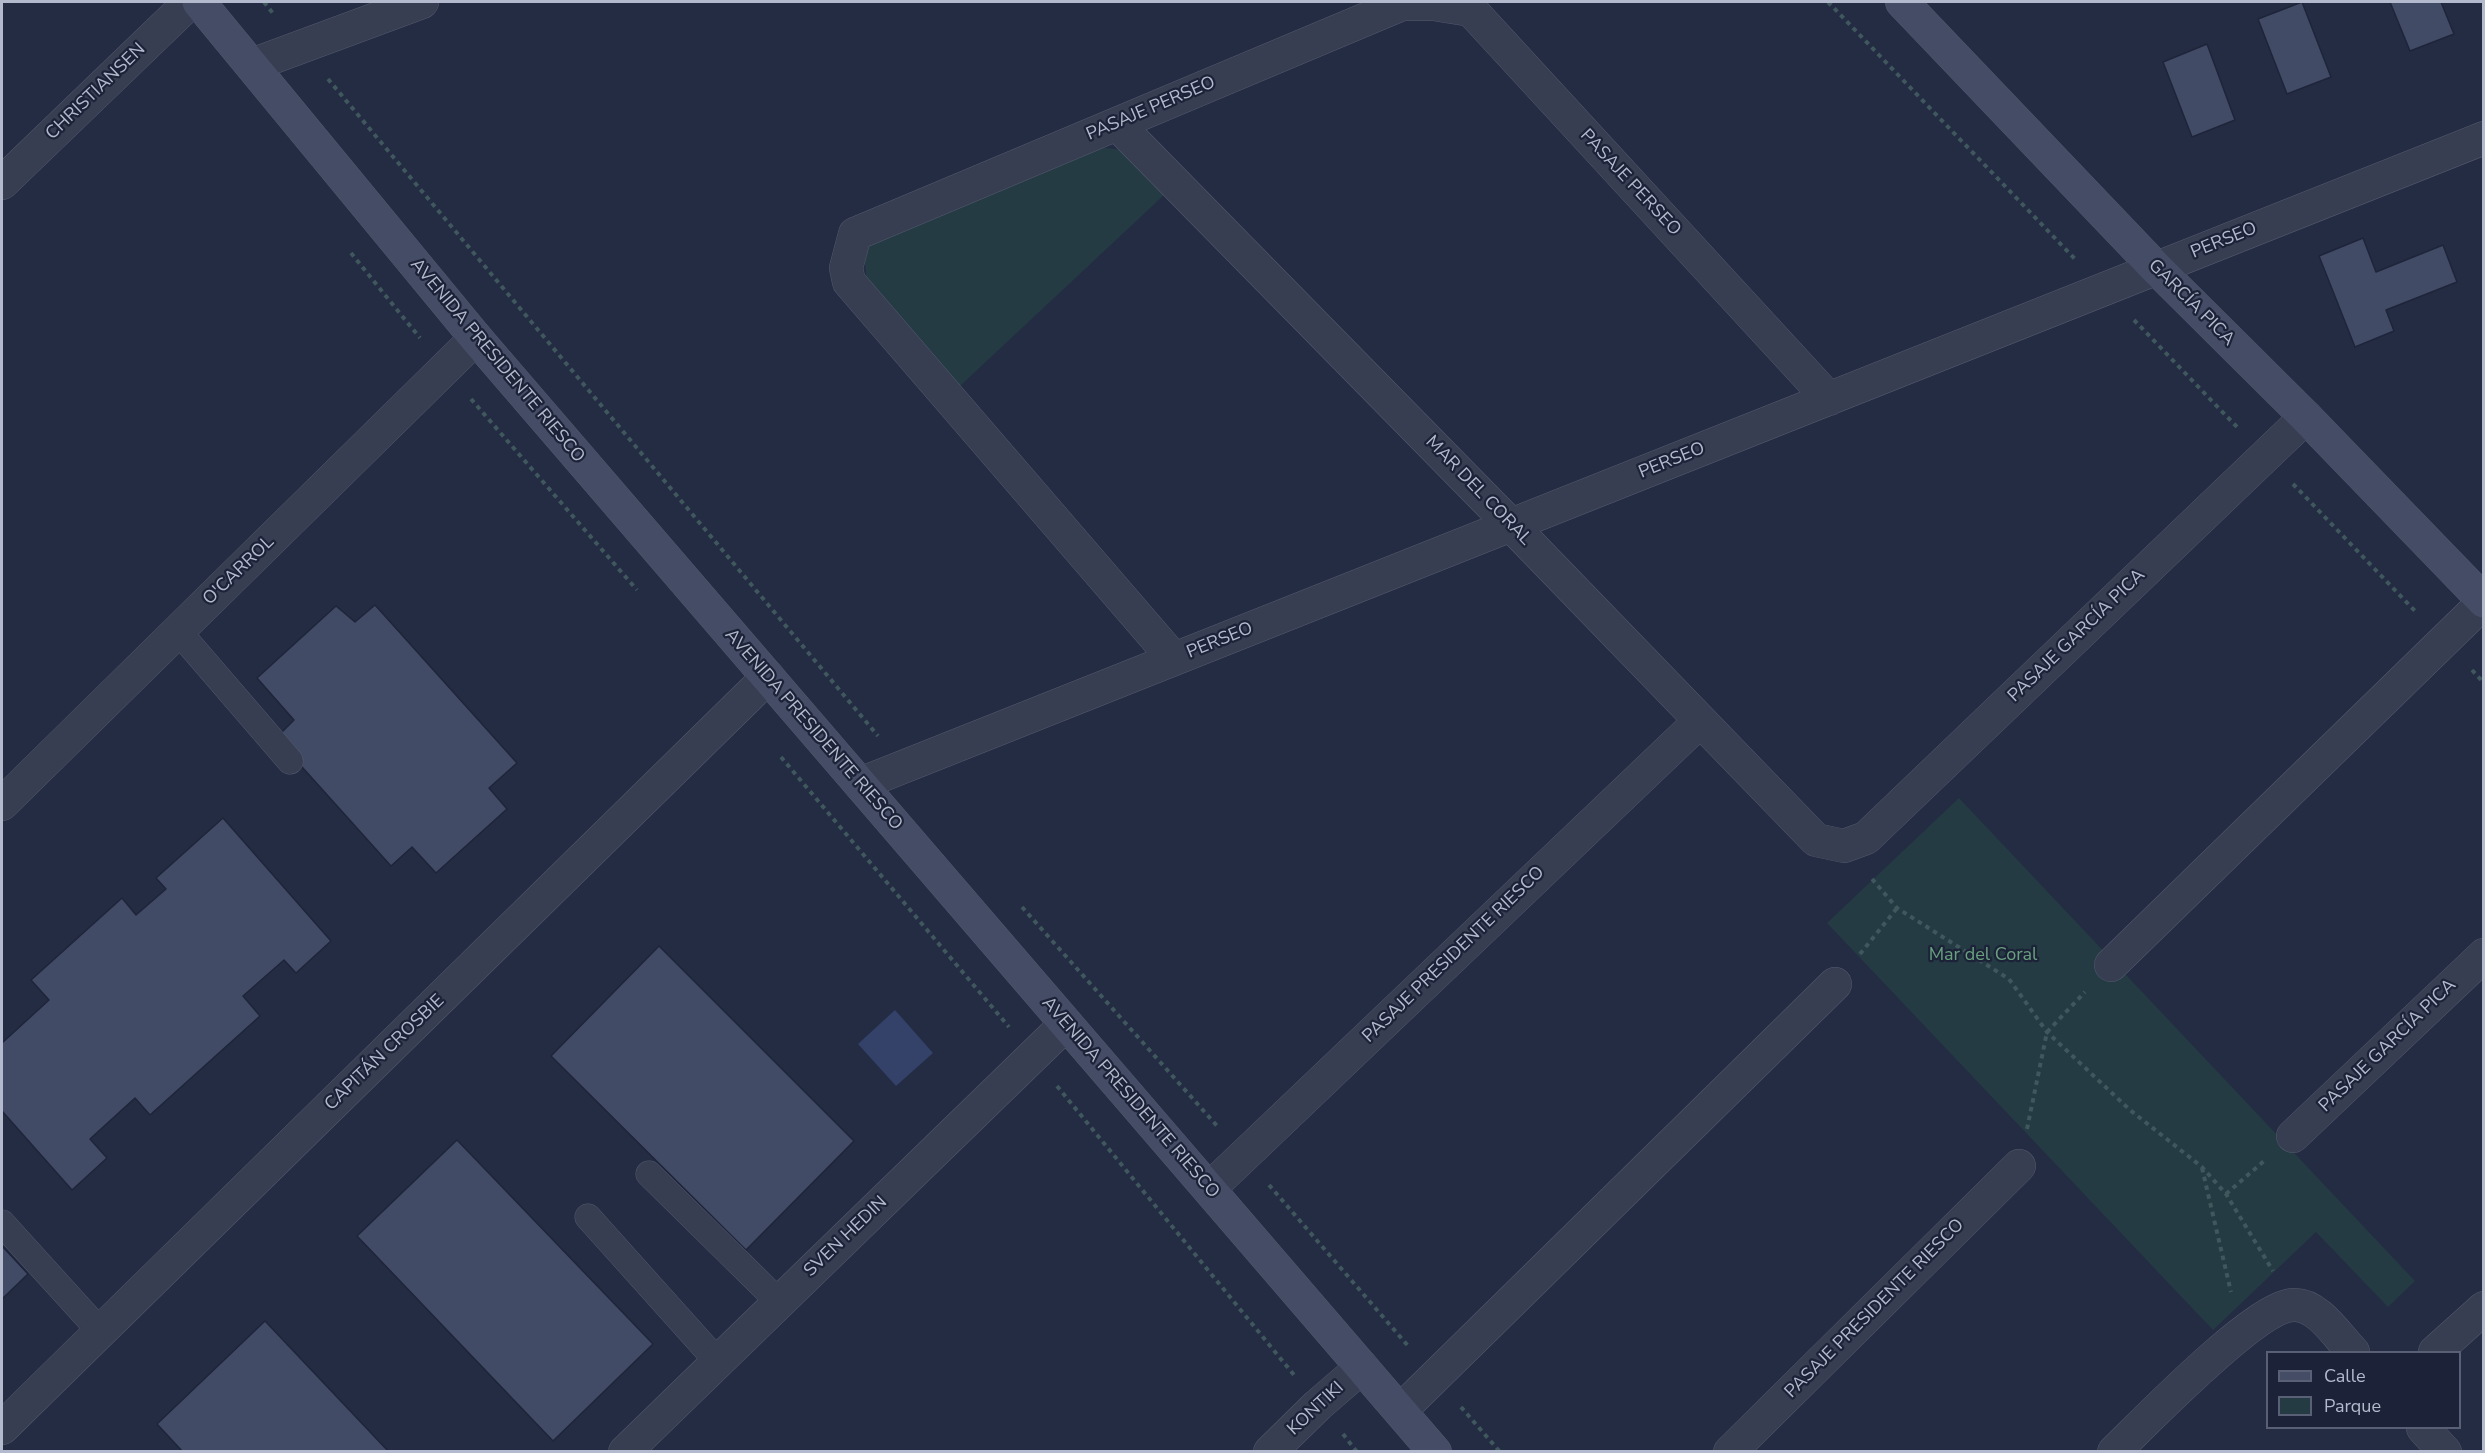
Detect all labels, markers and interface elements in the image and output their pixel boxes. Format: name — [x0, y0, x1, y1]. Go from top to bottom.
street label: CHRISTIANSEN — [42, 39, 150, 145]
street label: PASAJE PERSEO — [1083, 72, 1219, 146]
street label: PASAJE PERSEO — [1575, 125, 1685, 241]
street label: PERSEO — [2188, 218, 2260, 264]
street label: AVENIDA PRESIDENTE RIESCO — [405, 254, 589, 468]
street label: GARCÍA PICA — [2143, 255, 2239, 351]
street label: MAR DEL CORAL — [1420, 432, 1536, 550]
street label: PERSEO — [1636, 438, 1708, 484]
street label: O'CARROL — [199, 532, 279, 610]
street label: PASAJE GARCÍA PICA — [2004, 565, 2150, 707]
street label: PERSEO — [1184, 618, 1256, 664]
street label: AVENIDA PRESIDENTE RIESCO — [720, 625, 906, 835]
street label: PASAJE PRESIDENTE RIESCO — [1358, 862, 1550, 1048]
park label: Mar del Coral — [1929, 945, 2037, 967]
street label: PASAJE GARCÍA PICA — [2315, 975, 2461, 1117]
street label: CAPITÁN CROSBIE — [321, 990, 449, 1116]
street label: AVENIDA PRESIDENTE RIESCO — [1037, 993, 1223, 1203]
street label: SVEN HEDIN — [800, 1192, 892, 1282]
street label: PASAJE PRESIDENTE RIESCO — [1781, 1215, 1969, 1403]
legend — [2266, 1351, 2461, 1429]
text: Calle — [2324, 1364, 2366, 1388]
street label: KONTIKI — [1283, 1378, 1349, 1440]
text: Parque — [2324, 1394, 2381, 1418]

